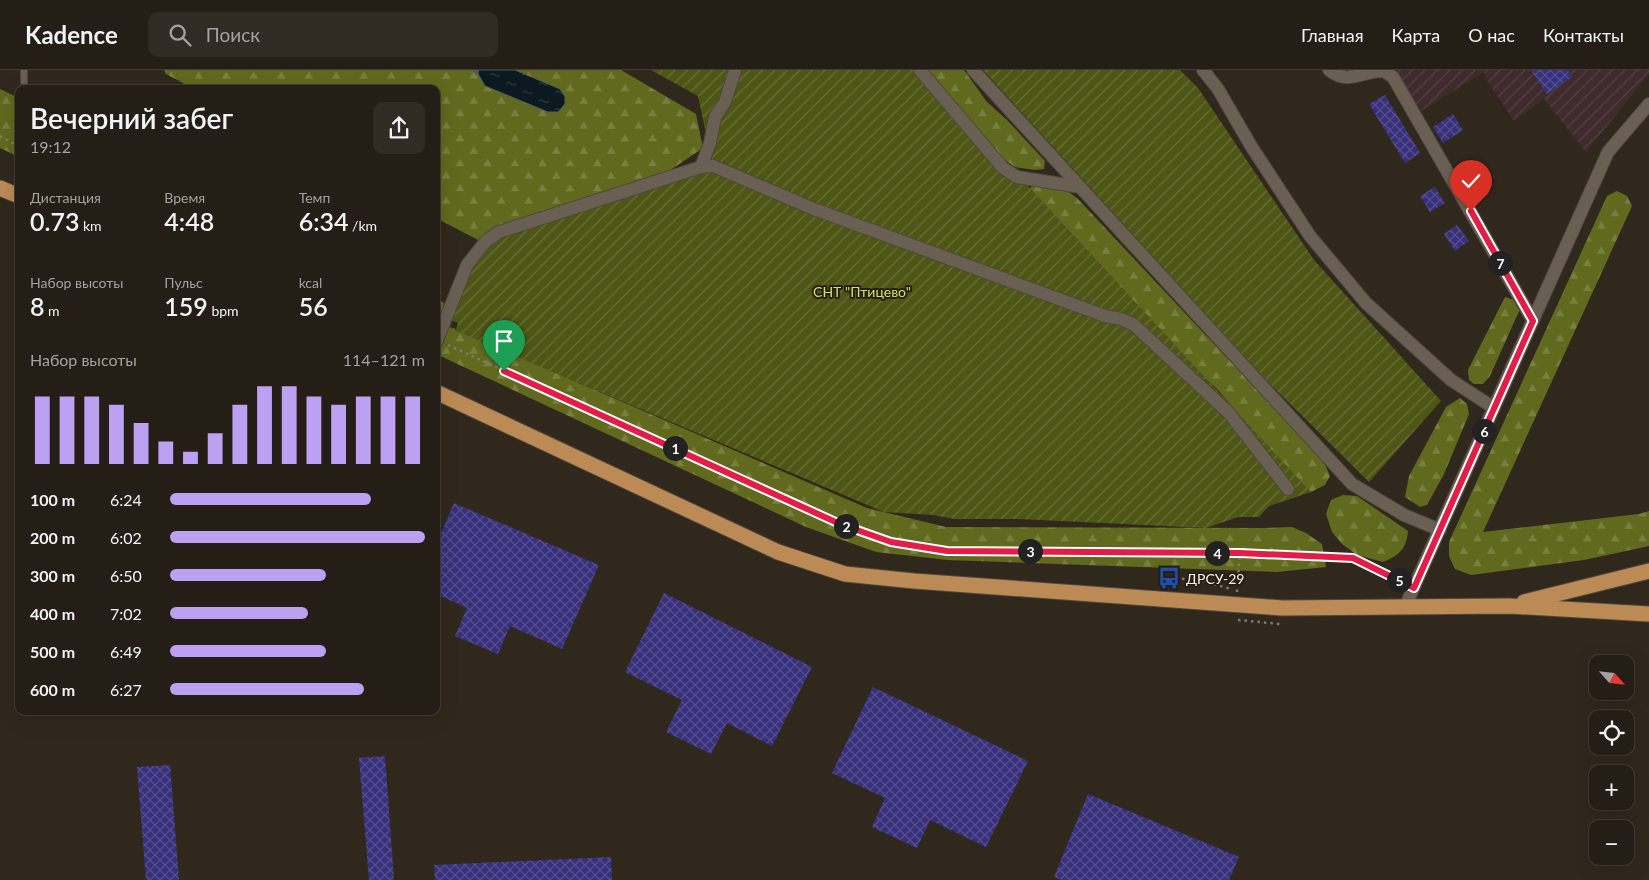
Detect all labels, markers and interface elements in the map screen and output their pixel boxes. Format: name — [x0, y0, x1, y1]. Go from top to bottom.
search box — [148, 12, 498, 57]
text: Kadence — [25, 20, 118, 49]
icon: search — [166, 21, 194, 49]
text: Поиск — [206, 23, 260, 46]
text: Главная — [1301, 24, 1364, 46]
text: Карта — [1392, 24, 1440, 46]
text: О нас — [1468, 24, 1515, 46]
text: Контакты — [1543, 24, 1624, 46]
text: Вечерний забег — [30, 101, 233, 135]
button: share — [373, 102, 425, 154]
text: 19:12 — [30, 137, 71, 156]
pin — [1450, 160, 1492, 211]
icon: check — [1457, 167, 1485, 195]
text: Дистанция — [30, 189, 101, 206]
text: Время — [164, 189, 205, 206]
text: Темп — [299, 189, 330, 206]
text: 0.73 — [30, 206, 79, 236]
text: 4:48 — [164, 206, 214, 236]
text: 6:34 — [299, 206, 349, 236]
text: km — [79, 217, 102, 234]
text: /km — [349, 217, 377, 234]
pin: 7 — [1488, 250, 1512, 276]
text: 7 — [1496, 255, 1505, 272]
text: Набор высоты — [30, 274, 123, 291]
text: Пульс — [164, 274, 203, 291]
text: kcal — [299, 274, 322, 291]
park label: СНТ "Птицево" — [813, 283, 911, 300]
text: 8 — [30, 291, 45, 321]
text: 159 — [164, 291, 208, 321]
text: 56 — [299, 291, 328, 321]
text: m — [45, 302, 60, 319]
text: bpm — [208, 302, 239, 319]
pin — [483, 320, 525, 371]
icon: arrive — [490, 327, 518, 355]
text: Набор высоты — [30, 350, 137, 369]
text: 114–121 m — [343, 350, 425, 369]
pin: 6 — [1472, 418, 1496, 444]
text: 6 — [1480, 423, 1489, 440]
pin: 1 — [662, 436, 688, 460]
text: 1 — [671, 440, 680, 457]
text: 100 m — [30, 490, 75, 509]
text: 6:24 — [110, 490, 142, 509]
pin: 2 — [834, 514, 858, 538]
text: 2 — [842, 518, 851, 535]
text: 200 m — [30, 528, 75, 547]
text: 6:02 — [110, 528, 142, 547]
pin: 3 — [1018, 538, 1042, 564]
pin: 4 — [1204, 540, 1230, 566]
text: 3 — [1026, 543, 1035, 560]
text: 4 — [1213, 545, 1222, 562]
bus stop icon: ДРСУ-29 — [1156, 565, 1182, 591]
text: 300 m — [30, 566, 75, 585]
text: 6:50 — [110, 566, 142, 585]
pin: 5 — [1386, 568, 1412, 592]
place label: ДРСУ-29 — [1186, 570, 1244, 587]
text: 5 — [1395, 572, 1404, 589]
text: 400 m — [30, 604, 75, 623]
text: 7:02 — [110, 604, 142, 623]
text: 500 m — [30, 642, 75, 661]
text: 6:49 — [110, 642, 142, 661]
north arrow — [1589, 655, 1634, 700]
map controls — [1589, 655, 1634, 865]
text: 600 m — [30, 680, 75, 699]
text: 6:27 — [110, 680, 142, 699]
button: locate — [1589, 710, 1634, 755]
button: + — [1589, 765, 1634, 810]
button: − — [1589, 820, 1634, 865]

